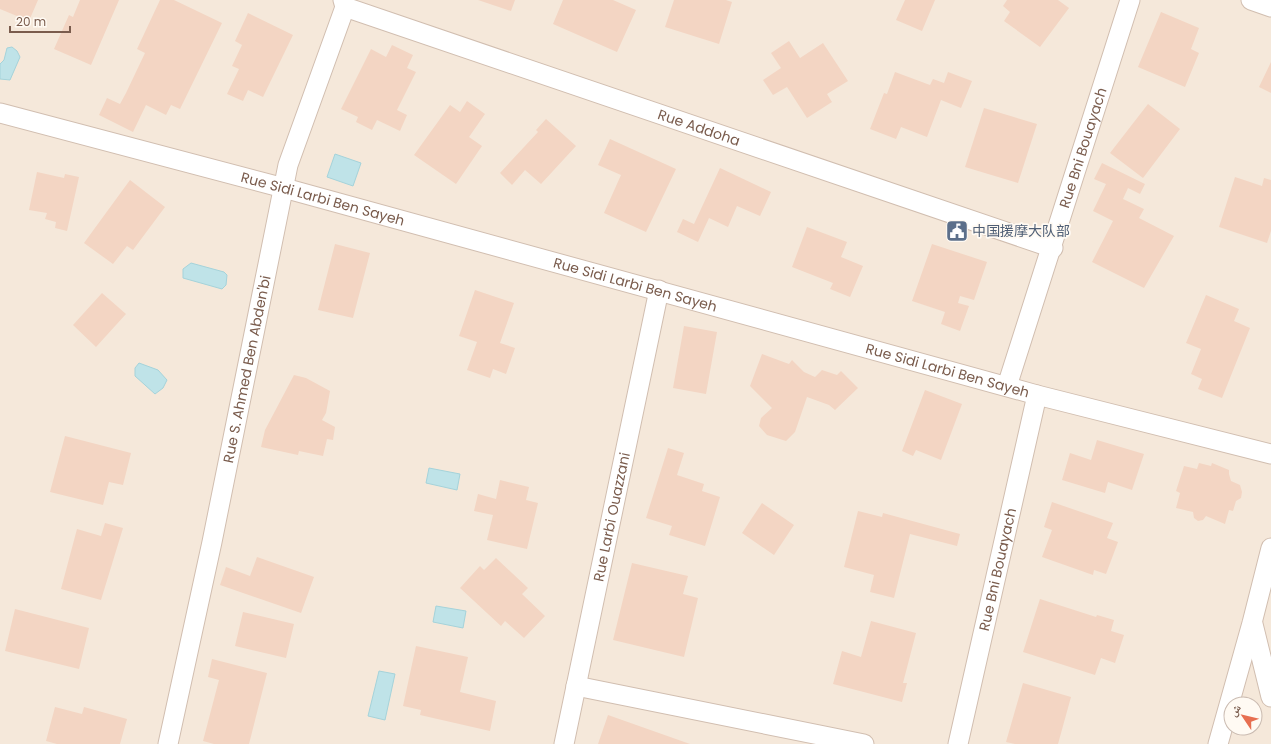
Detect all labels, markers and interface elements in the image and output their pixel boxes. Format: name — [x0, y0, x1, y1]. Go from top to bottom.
scale bar — [10, 8, 70, 34]
text: 20 m — [16, 13, 46, 30]
street label: Rue Bni Bouayach — [1054, 85, 1111, 211]
street label: Rue Addoha — [655, 104, 743, 151]
street label: Rue Sidi Larbi Ben Sayeh — [239, 167, 407, 231]
public building icon: 中国援摩大队部 — [944, 218, 970, 244]
place label: 中国援摩大队部 — [972, 221, 1070, 241]
street label: Rue Sidi Larbi Ben Sayeh — [551, 253, 719, 317]
street label: Rue S. Ahmed Ben Abden'bi — [218, 274, 275, 465]
street label: Rue Sidi Larbi Ben Sayeh — [864, 338, 1032, 402]
street label: Rue Larbi Ouazzani — [588, 451, 635, 583]
street label: Rue Bni Bouayach — [974, 506, 1021, 633]
north arrow — [1223, 696, 1263, 736]
text: ش — [1225, 701, 1245, 720]

